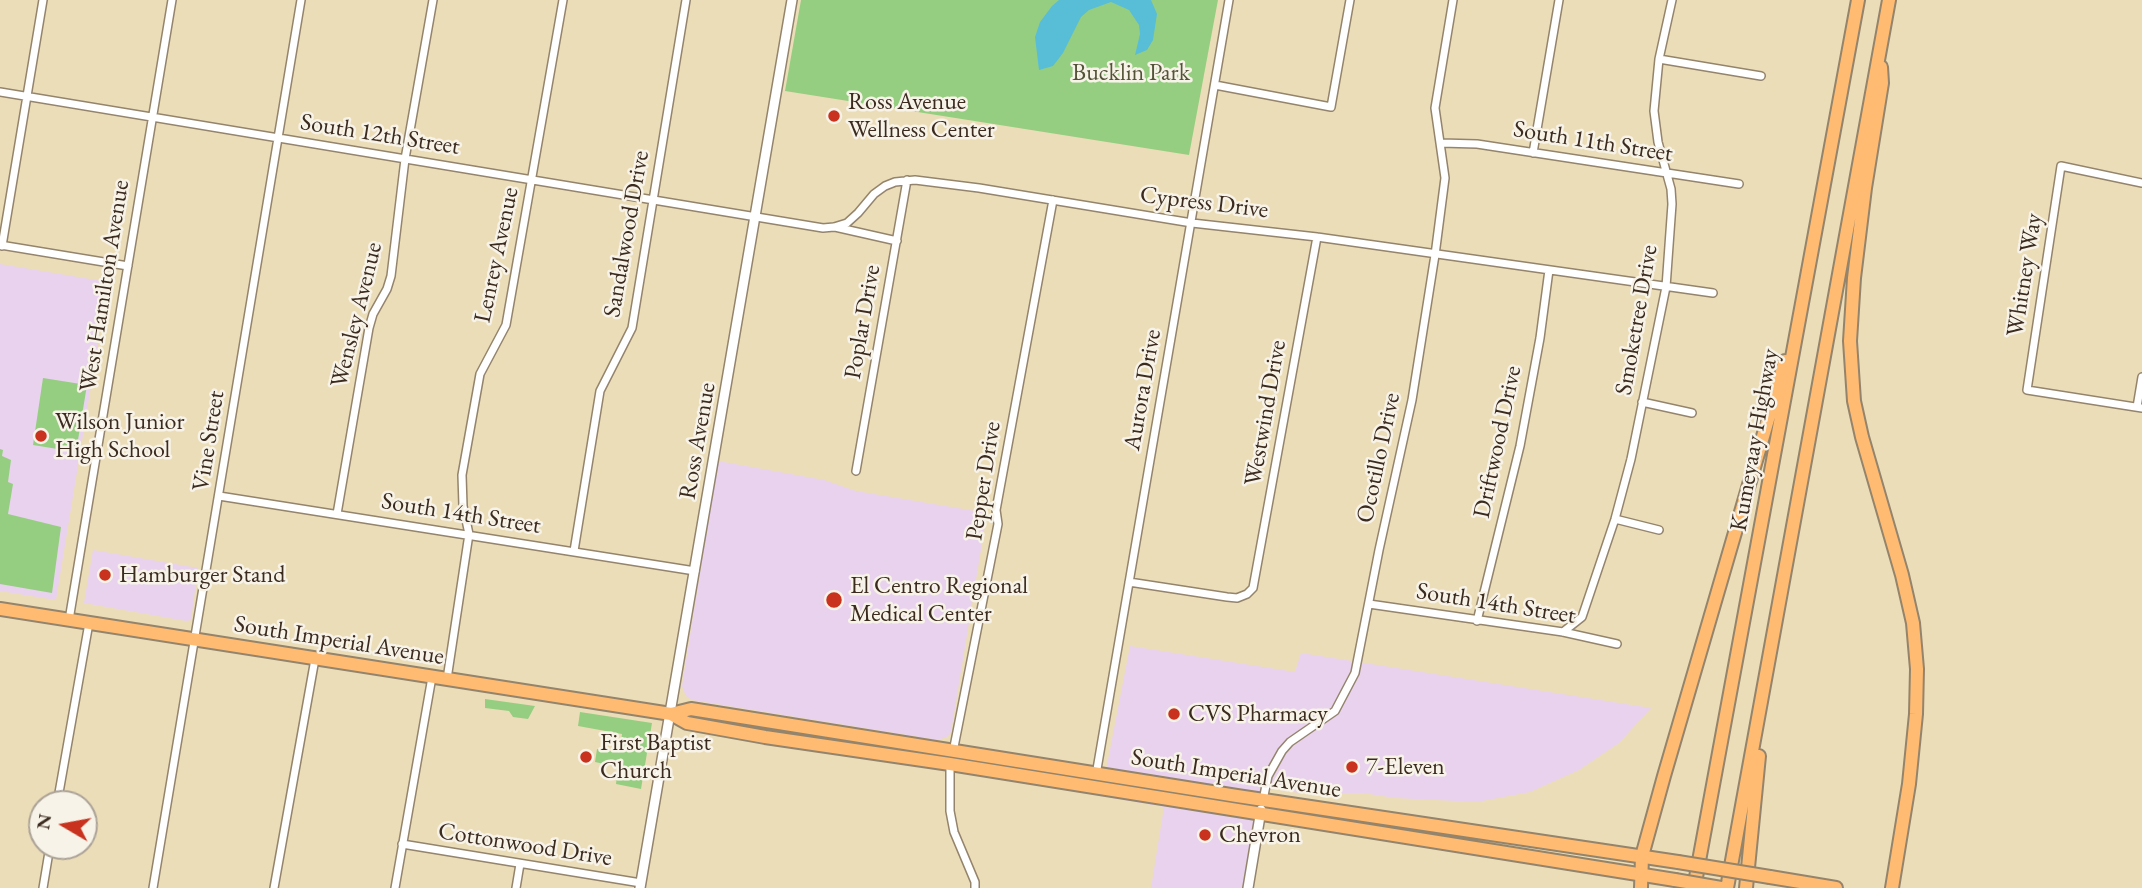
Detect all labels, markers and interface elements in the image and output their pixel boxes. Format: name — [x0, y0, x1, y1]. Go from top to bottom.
park label: Bucklin Park — [1072, 59, 1190, 87]
place label: Ross Avenue Wellness Center — [848, 88, 995, 144]
street label: South 12th Street — [298, 108, 462, 162]
marker: Ross Avenue Wellness Center — [826, 108, 842, 124]
street label: South 11th Street — [1511, 115, 1675, 169]
street label: Sandalwood Drive — [598, 148, 656, 320]
street label: West Hamilton Avenue — [74, 178, 136, 394]
street label: Cypress Drive — [1138, 181, 1270, 225]
street label: Lenrey Avenue — [469, 185, 525, 325]
street label: Whitney Way — [2001, 211, 2049, 339]
street label: Wensley Avenue — [325, 239, 389, 391]
street label: Smoketree Drive — [1610, 243, 1664, 397]
street label: Poplar Drive — [839, 263, 887, 381]
street label: Aurora Drive — [1118, 327, 1168, 453]
street label: Westwind Drive — [1239, 338, 1293, 488]
street label: Kumeyaay Highway — [1725, 346, 1785, 534]
street label: Driftwood Drive — [1468, 363, 1528, 521]
street label: Ross Avenue — [674, 380, 722, 502]
street label: Vine Street — [187, 389, 231, 493]
street label: Ocotillo Drive — [1351, 390, 1407, 526]
place label: Wilson Junior High School — [55, 408, 185, 464]
street label: Pepper Drive — [960, 420, 1008, 542]
marker: Wilson Junior High School — [33, 428, 49, 444]
street label: South 14th Street — [379, 487, 543, 541]
place label: Hamburger Stand — [119, 561, 285, 589]
marker: Hamburger Stand — [97, 567, 113, 583]
place label: El Centro Regional Medical Center — [850, 572, 1028, 628]
street label: South 14th Street — [1414, 577, 1578, 631]
marker: El Centro Regional Medical Center — [824, 590, 844, 610]
street label: South Imperial Avenue — [232, 610, 446, 672]
place label: CVS Pharmacy — [1188, 700, 1328, 728]
marker: CVS Pharmacy — [1166, 706, 1182, 722]
place label: First Baptist Church — [600, 729, 711, 785]
street label: South Imperial Avenue — [1129, 743, 1343, 805]
marker: First Baptist Church — [578, 749, 594, 765]
place label: 7-Eleven — [1366, 753, 1445, 781]
marker: 7-Eleven — [1344, 759, 1360, 775]
north arrow — [28, 790, 98, 860]
text: N — [30, 812, 57, 831]
street label: Cottonwood Drive — [436, 817, 614, 873]
place label: Chevron — [1219, 821, 1301, 849]
marker: Chevron — [1197, 827, 1213, 843]

